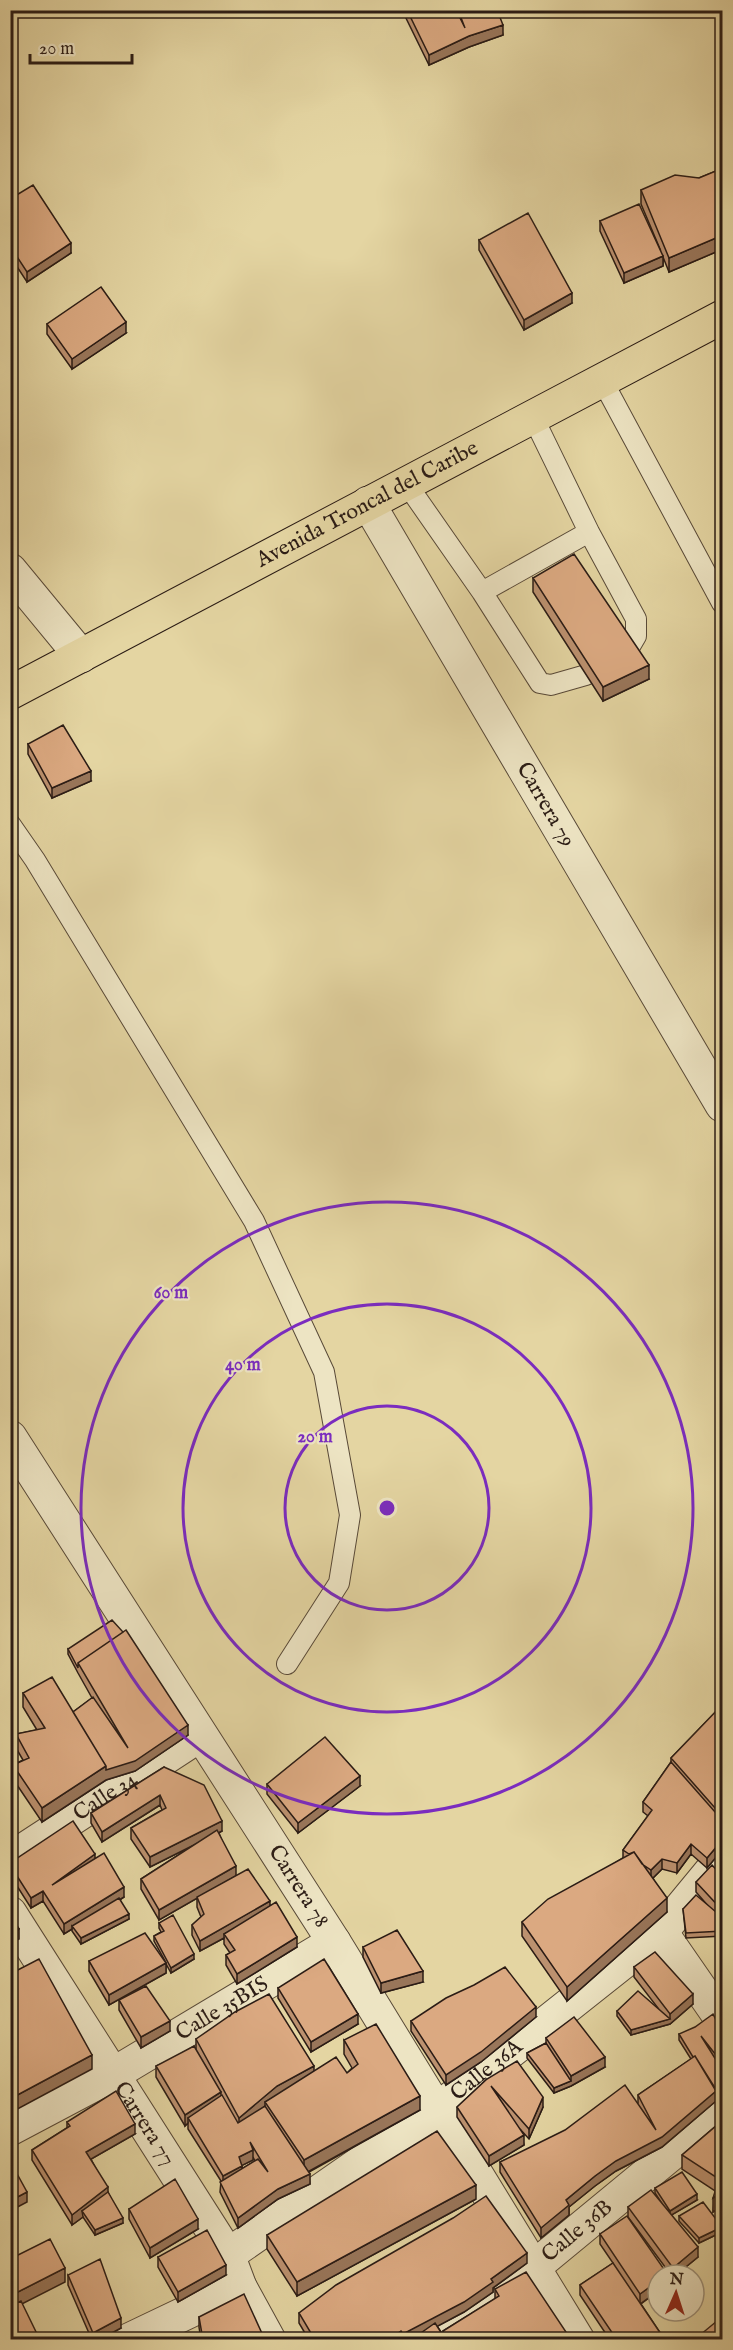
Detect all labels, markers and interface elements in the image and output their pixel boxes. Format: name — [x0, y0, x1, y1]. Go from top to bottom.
scale bar — [30, 27, 132, 65]
text: 20 m — [39, 38, 74, 61]
street label: Avenida Troncal del Caribe — [251, 434, 483, 575]
street label: Carrera 79 — [510, 757, 581, 852]
text: 60 m — [154, 1282, 188, 1305]
text: 40 m — [225, 1354, 261, 1377]
text: 20 m — [297, 1426, 333, 1449]
centre of rings — [377, 1498, 397, 1518]
street label: Calle 34 — [68, 1765, 143, 1828]
street label: Carrera 78 — [262, 1840, 335, 1933]
street label: Calle 35BIS — [171, 1970, 274, 2048]
street label: Calle 36A — [445, 2032, 529, 2108]
street label: Carrera 77 — [107, 2076, 182, 2171]
street label: Calle 36B — [536, 2194, 619, 2269]
north arrow — [646, 2263, 706, 2323]
text: N — [668, 2270, 684, 2290]

